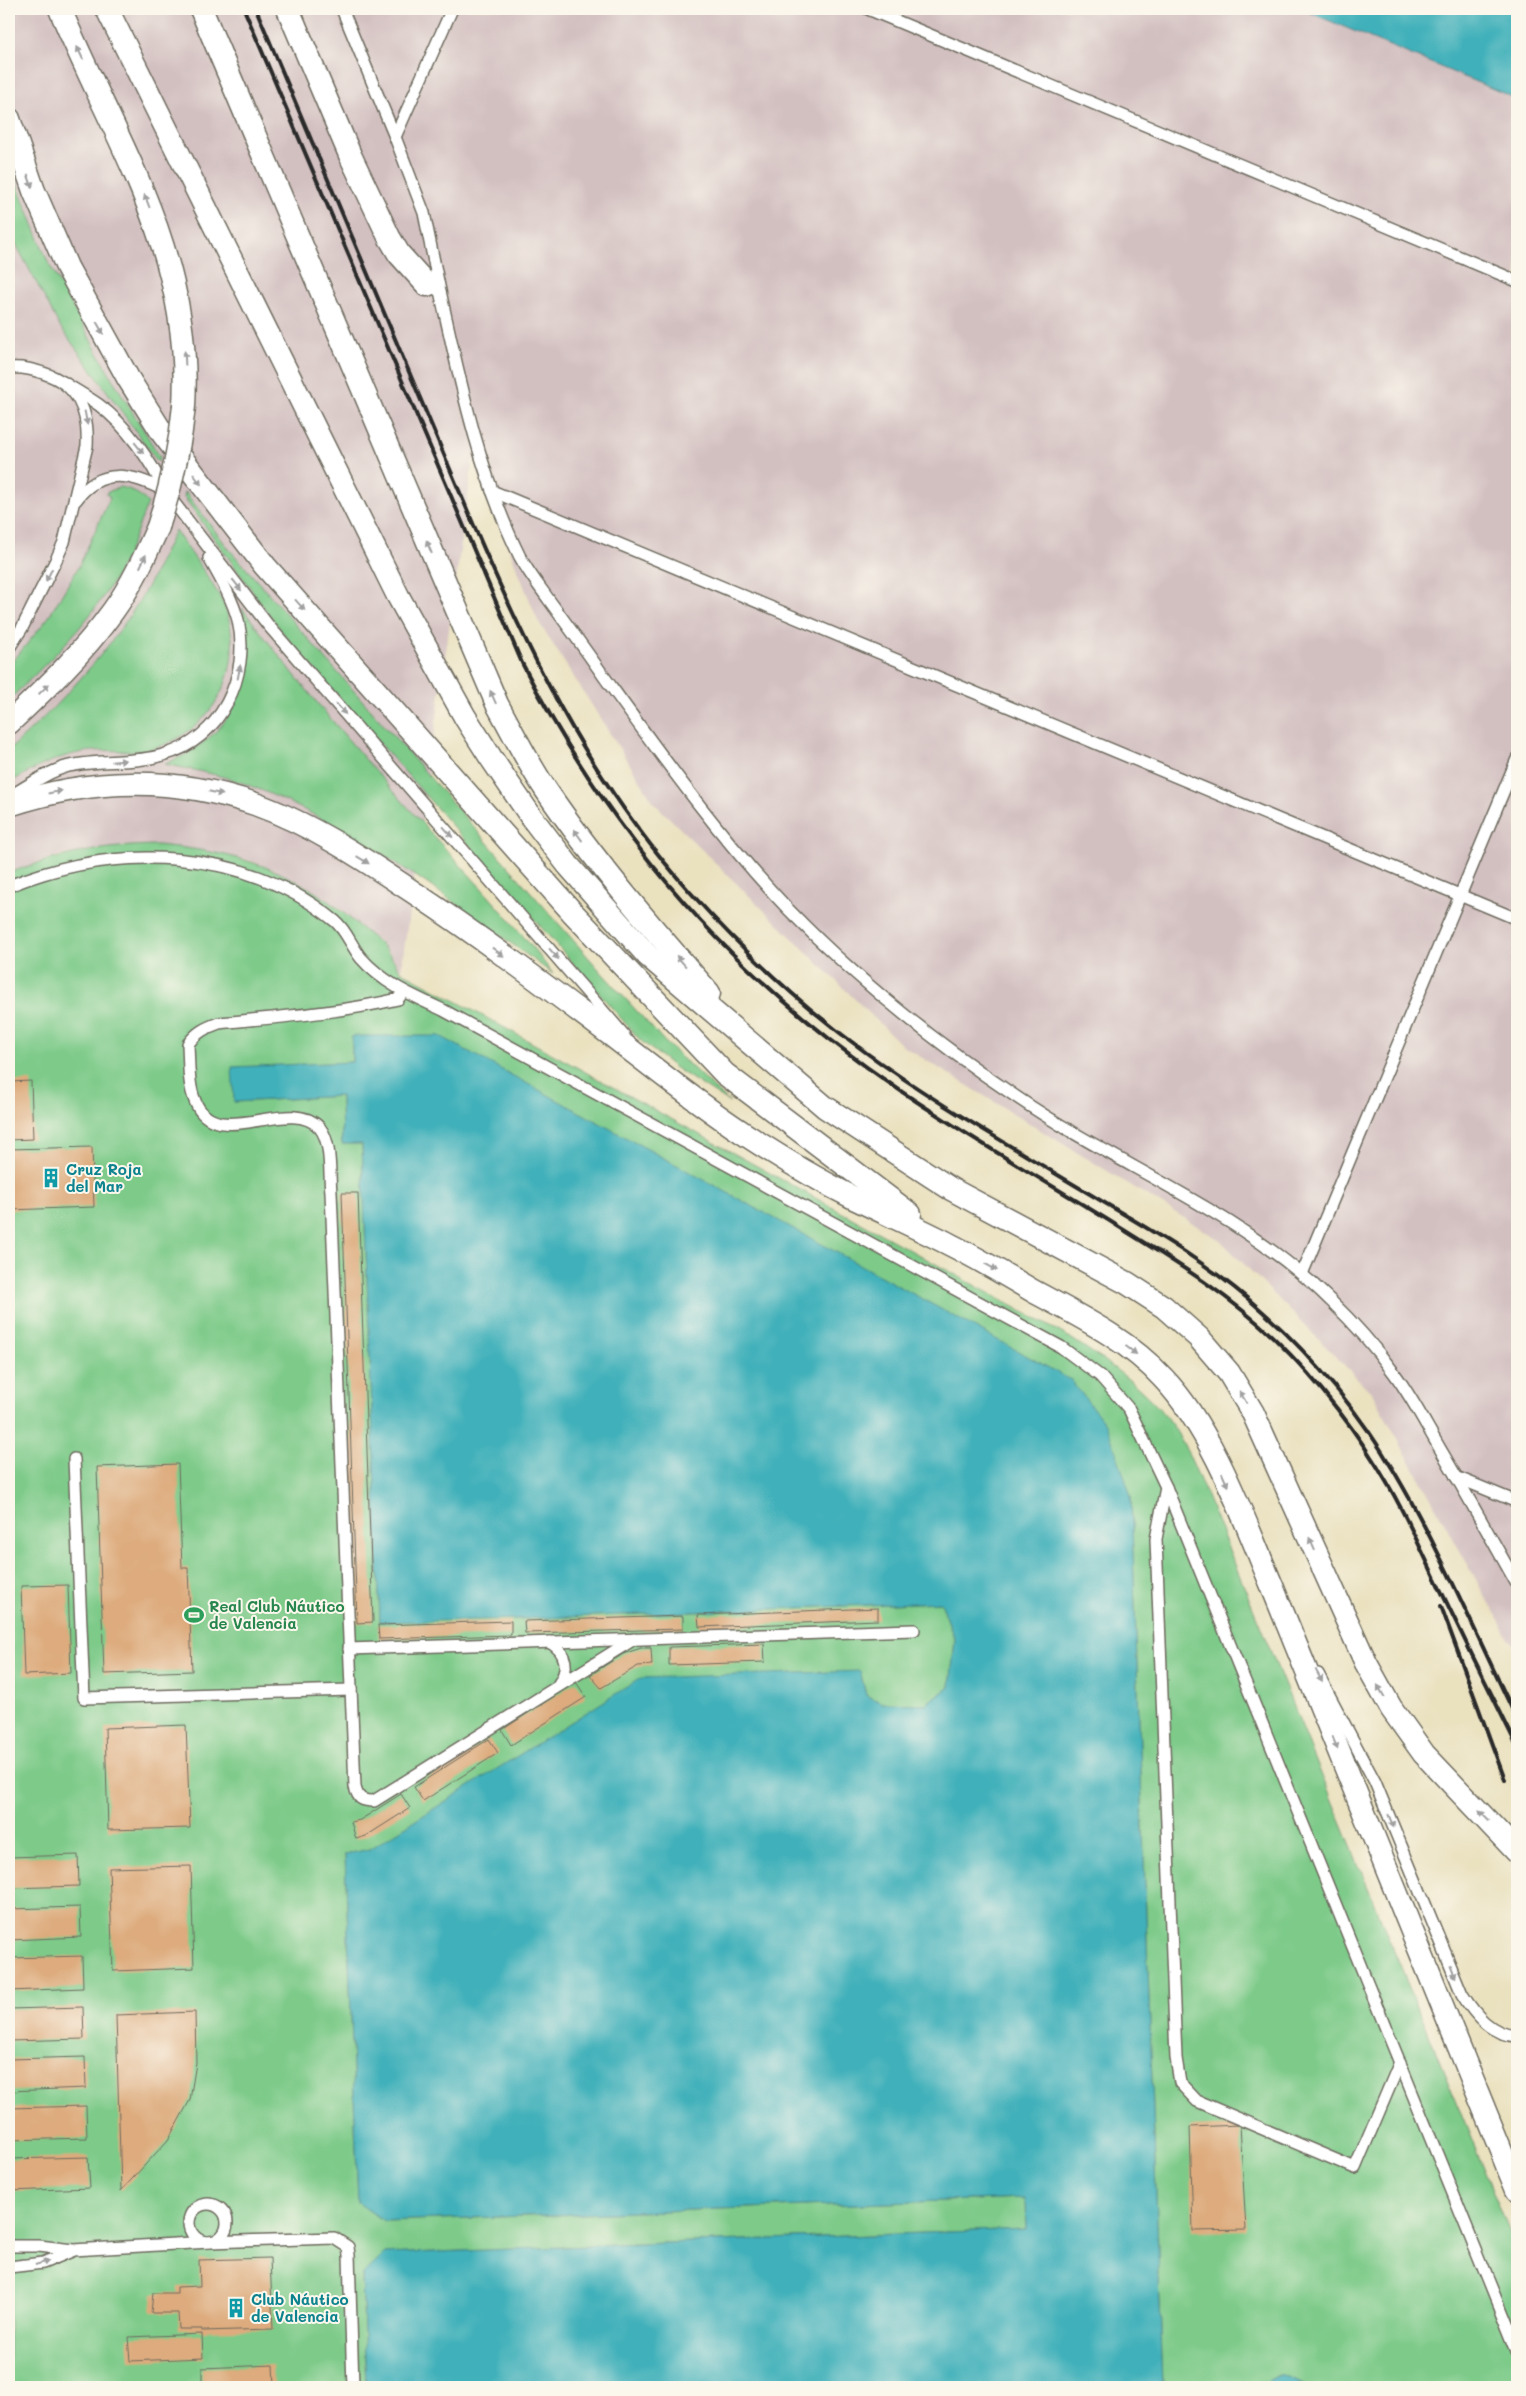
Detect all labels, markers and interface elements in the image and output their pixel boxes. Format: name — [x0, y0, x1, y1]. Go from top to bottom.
one-way arrow — [75, 46, 83, 60]
one-way arrow — [27, 174, 34, 189]
one-way arrow — [142, 194, 150, 208]
one-way arrow — [95, 322, 104, 335]
one-way arrow — [180, 350, 188, 366]
one-way arrow — [82, 411, 90, 427]
one-way arrow — [133, 441, 144, 454]
one-way arrow — [192, 472, 203, 485]
one-way arrow — [425, 539, 433, 554]
one-way arrow — [139, 554, 147, 568]
one-way arrow — [45, 567, 53, 582]
one-way arrow — [231, 578, 242, 591]
one-way arrow — [294, 598, 306, 610]
one-way arrow — [235, 664, 243, 680]
one-way arrow — [38, 683, 50, 695]
one-way arrow — [489, 690, 497, 704]
one-way arrow — [335, 703, 346, 715]
one-way arrow — [112, 757, 128, 765]
one-way arrow — [48, 787, 64, 795]
one-way arrow — [209, 789, 224, 797]
one-way arrow — [442, 825, 454, 837]
one-way arrow — [573, 828, 583, 842]
one-way arrow — [357, 856, 370, 865]
one-way arrow — [491, 946, 504, 957]
one-way arrow — [549, 948, 560, 961]
one-way arrow — [675, 955, 687, 967]
place label: Cruz Roja del Mar — [66, 1159, 142, 1196]
building icon: Cruz Roja del Mar — [40, 1167, 62, 1189]
one-way arrow — [985, 1263, 998, 1272]
one-way arrow — [1124, 1344, 1137, 1355]
one-way arrow — [1239, 1391, 1248, 1404]
one-way arrow — [1222, 1473, 1230, 1487]
one-way arrow — [1308, 1537, 1316, 1551]
place label: Real Club Náutico de Valencia — [209, 1596, 345, 1633]
sports icon: Real Club Náutico de Valencia — [183, 1604, 205, 1626]
one-way arrow — [1315, 1668, 1323, 1683]
one-way arrow — [1377, 1685, 1386, 1698]
one-way arrow — [1332, 1735, 1339, 1750]
one-way arrow — [1478, 1810, 1490, 1822]
one-way arrow — [1388, 1814, 1396, 1828]
one-way arrow — [1450, 1964, 1457, 1979]
one-way arrow — [35, 2258, 50, 2266]
place label: Club Náutico de Valencia — [251, 2289, 349, 2326]
building icon: Club Náutico de Valencia — [225, 2297, 247, 2319]

